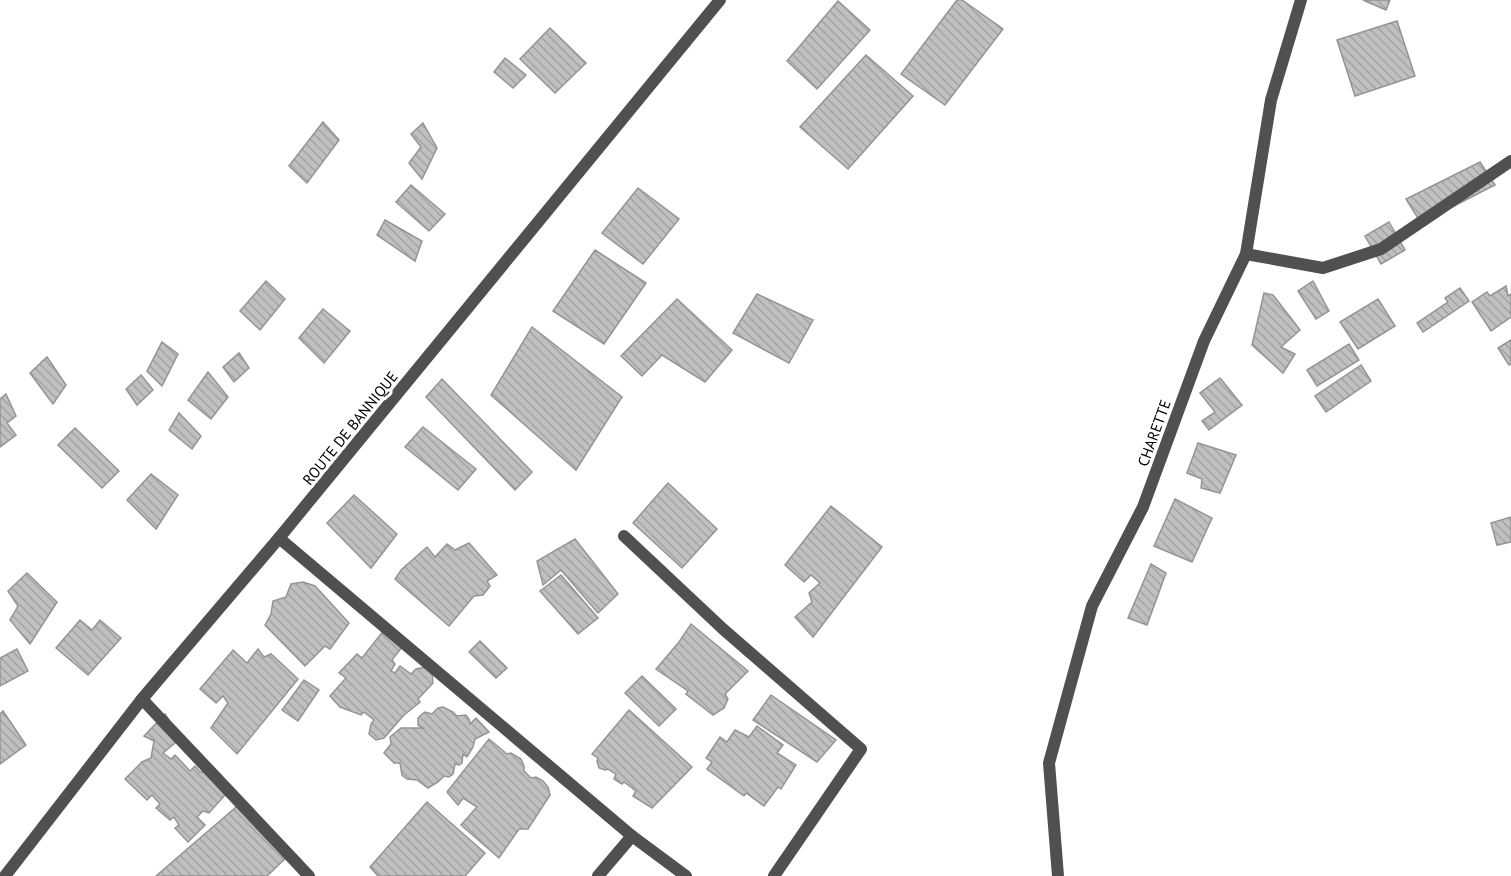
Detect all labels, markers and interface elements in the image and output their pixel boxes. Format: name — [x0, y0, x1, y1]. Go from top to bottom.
street label: ROUTE DE BANNIQUE — [298, 367, 402, 489]
street label: CHARETTE — [1133, 397, 1175, 469]

